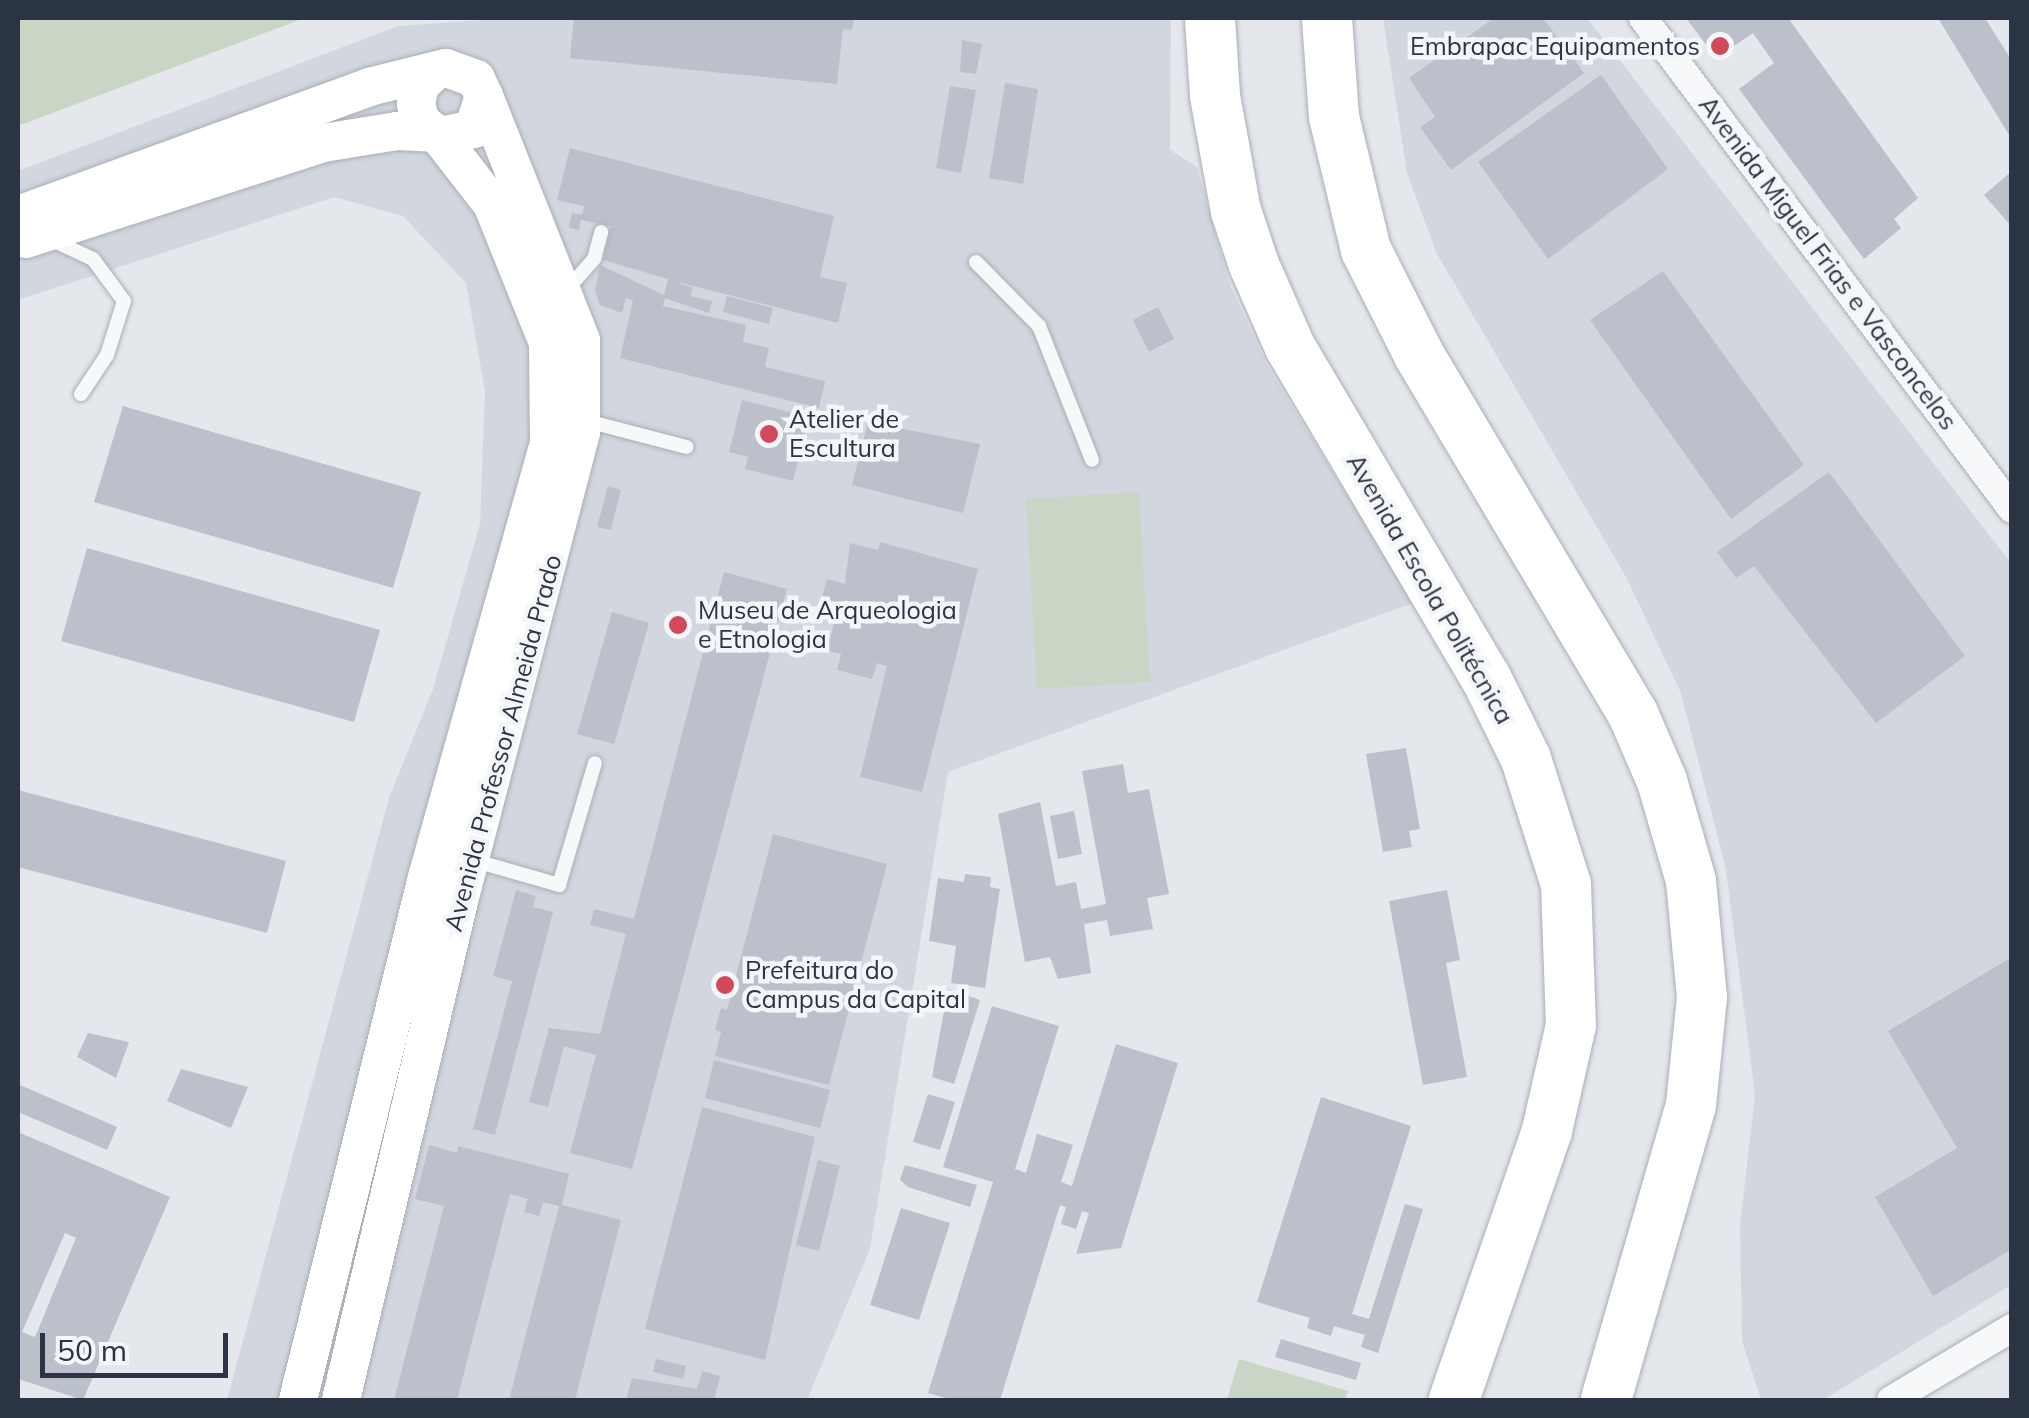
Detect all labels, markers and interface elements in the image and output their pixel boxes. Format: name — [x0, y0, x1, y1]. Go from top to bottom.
place label: Embrapac Equipamentos — [1410, 31, 1700, 61]
marker: Embrapac Equipamentos — [1709, 35, 1731, 57]
street label: Avenida Miguel Frias e Vasconcelos — [1693, 90, 1963, 436]
place label: Atelier de Escultura — [789, 405, 899, 464]
marker: Atelier de Escultura — [758, 423, 780, 445]
street label: Avenida Escola Politécnica — [1340, 449, 1520, 729]
street label: Avenida Professor Almeida Prado — [438, 551, 568, 935]
place label: Museu de Arqueologia e Etnologia — [698, 596, 957, 655]
marker: Museu de Arqueologia e Etnologia — [667, 614, 689, 636]
place label: Prefeitura do Campus da Capital — [745, 956, 966, 1015]
marker: Prefeitura do Campus da Capital — [714, 974, 736, 996]
scale bar — [45, 1313, 232, 1375]
text: 50 m — [57, 1331, 127, 1369]

